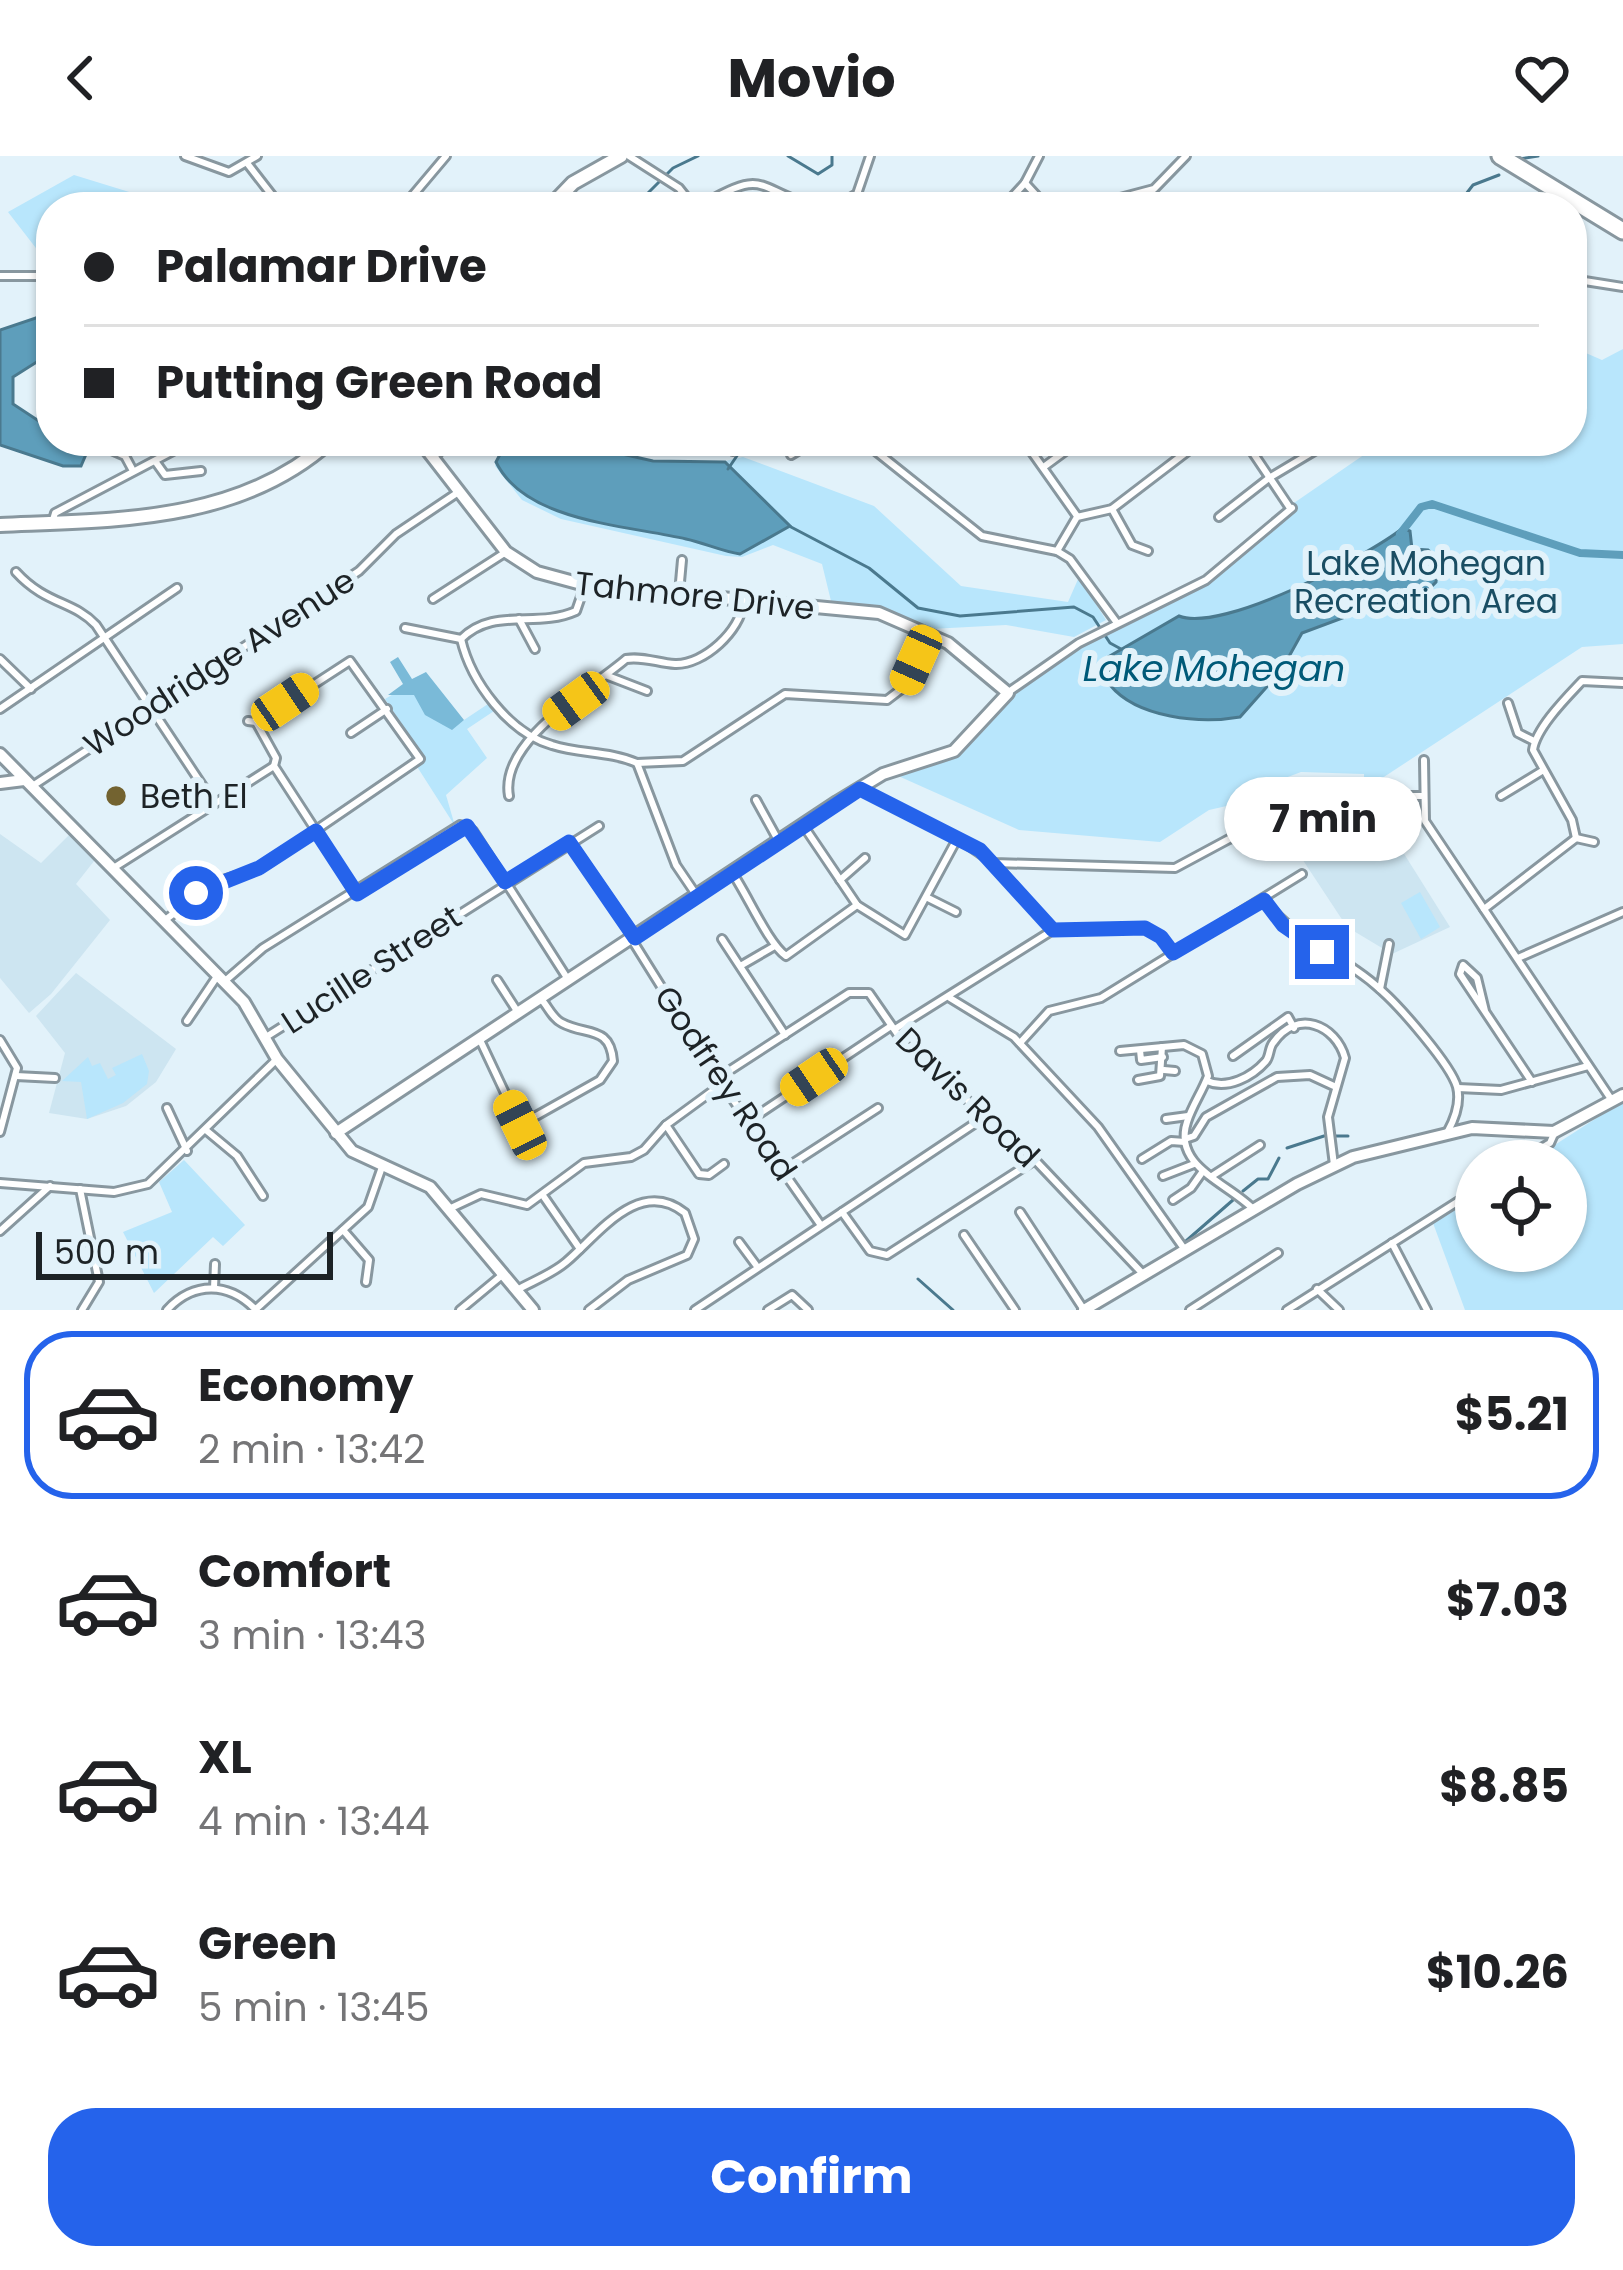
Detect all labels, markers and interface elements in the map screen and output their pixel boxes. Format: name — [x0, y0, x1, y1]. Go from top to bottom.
text: Movio — [727, 40, 896, 116]
icon: back — [48, 45, 114, 111]
icon: heart — [1509, 45, 1575, 111]
text: Palamar Drive — [156, 235, 487, 298]
text: Putting Green Road — [156, 351, 603, 414]
park label: Lake Mohegan Recreation Area — [1294, 540, 1558, 625]
street label: Woodridge Avenue — [74, 557, 364, 768]
street label: Tahmore Drive — [573, 560, 817, 631]
car — [885, 620, 947, 700]
water label: Lake Mohegan — [1083, 643, 1345, 694]
car — [536, 665, 616, 737]
car — [245, 667, 325, 737]
place label: Beth El — [140, 773, 248, 820]
callout: 7 min — [1223, 778, 1421, 862]
marker: Beth El — [103, 783, 129, 809]
text: 7 min — [1269, 791, 1377, 846]
route start — [169, 866, 223, 920]
street label: Lucille Street — [272, 894, 470, 1045]
route end — [1295, 925, 1349, 979]
street label: Godfrey Road — [643, 976, 808, 1190]
street label: Davis Road — [885, 1017, 1050, 1178]
car — [774, 1042, 854, 1112]
car — [488, 1085, 552, 1165]
map controls — [1455, 1140, 1587, 1272]
button: locate — [1455, 1140, 1587, 1272]
scale bar — [36, 1226, 333, 1279]
text: 500 m — [54, 1229, 159, 1276]
text: Economy — [198, 1354, 413, 1417]
icon: car — [54, 1361, 162, 1469]
text: $5.21 — [1455, 1383, 1569, 1446]
text: 2 min · 13:42 — [198, 1422, 425, 1477]
text: Comfort — [198, 1540, 391, 1603]
icon: car — [54, 1547, 162, 1655]
text: $7.03 — [1446, 1569, 1569, 1632]
text: 3 min · 13:43 — [198, 1608, 426, 1663]
text: XL — [198, 1726, 252, 1789]
icon: car — [54, 1733, 162, 1841]
text: $8.85 — [1439, 1755, 1569, 1818]
text: 4 min · 13:44 — [198, 1794, 430, 1849]
text: Green — [198, 1912, 337, 1975]
icon: car — [54, 1919, 162, 2027]
text: $10.26 — [1426, 1941, 1569, 2004]
text: 5 min · 13:45 — [198, 1980, 430, 2035]
button: Confirm — [48, 2108, 1575, 2246]

